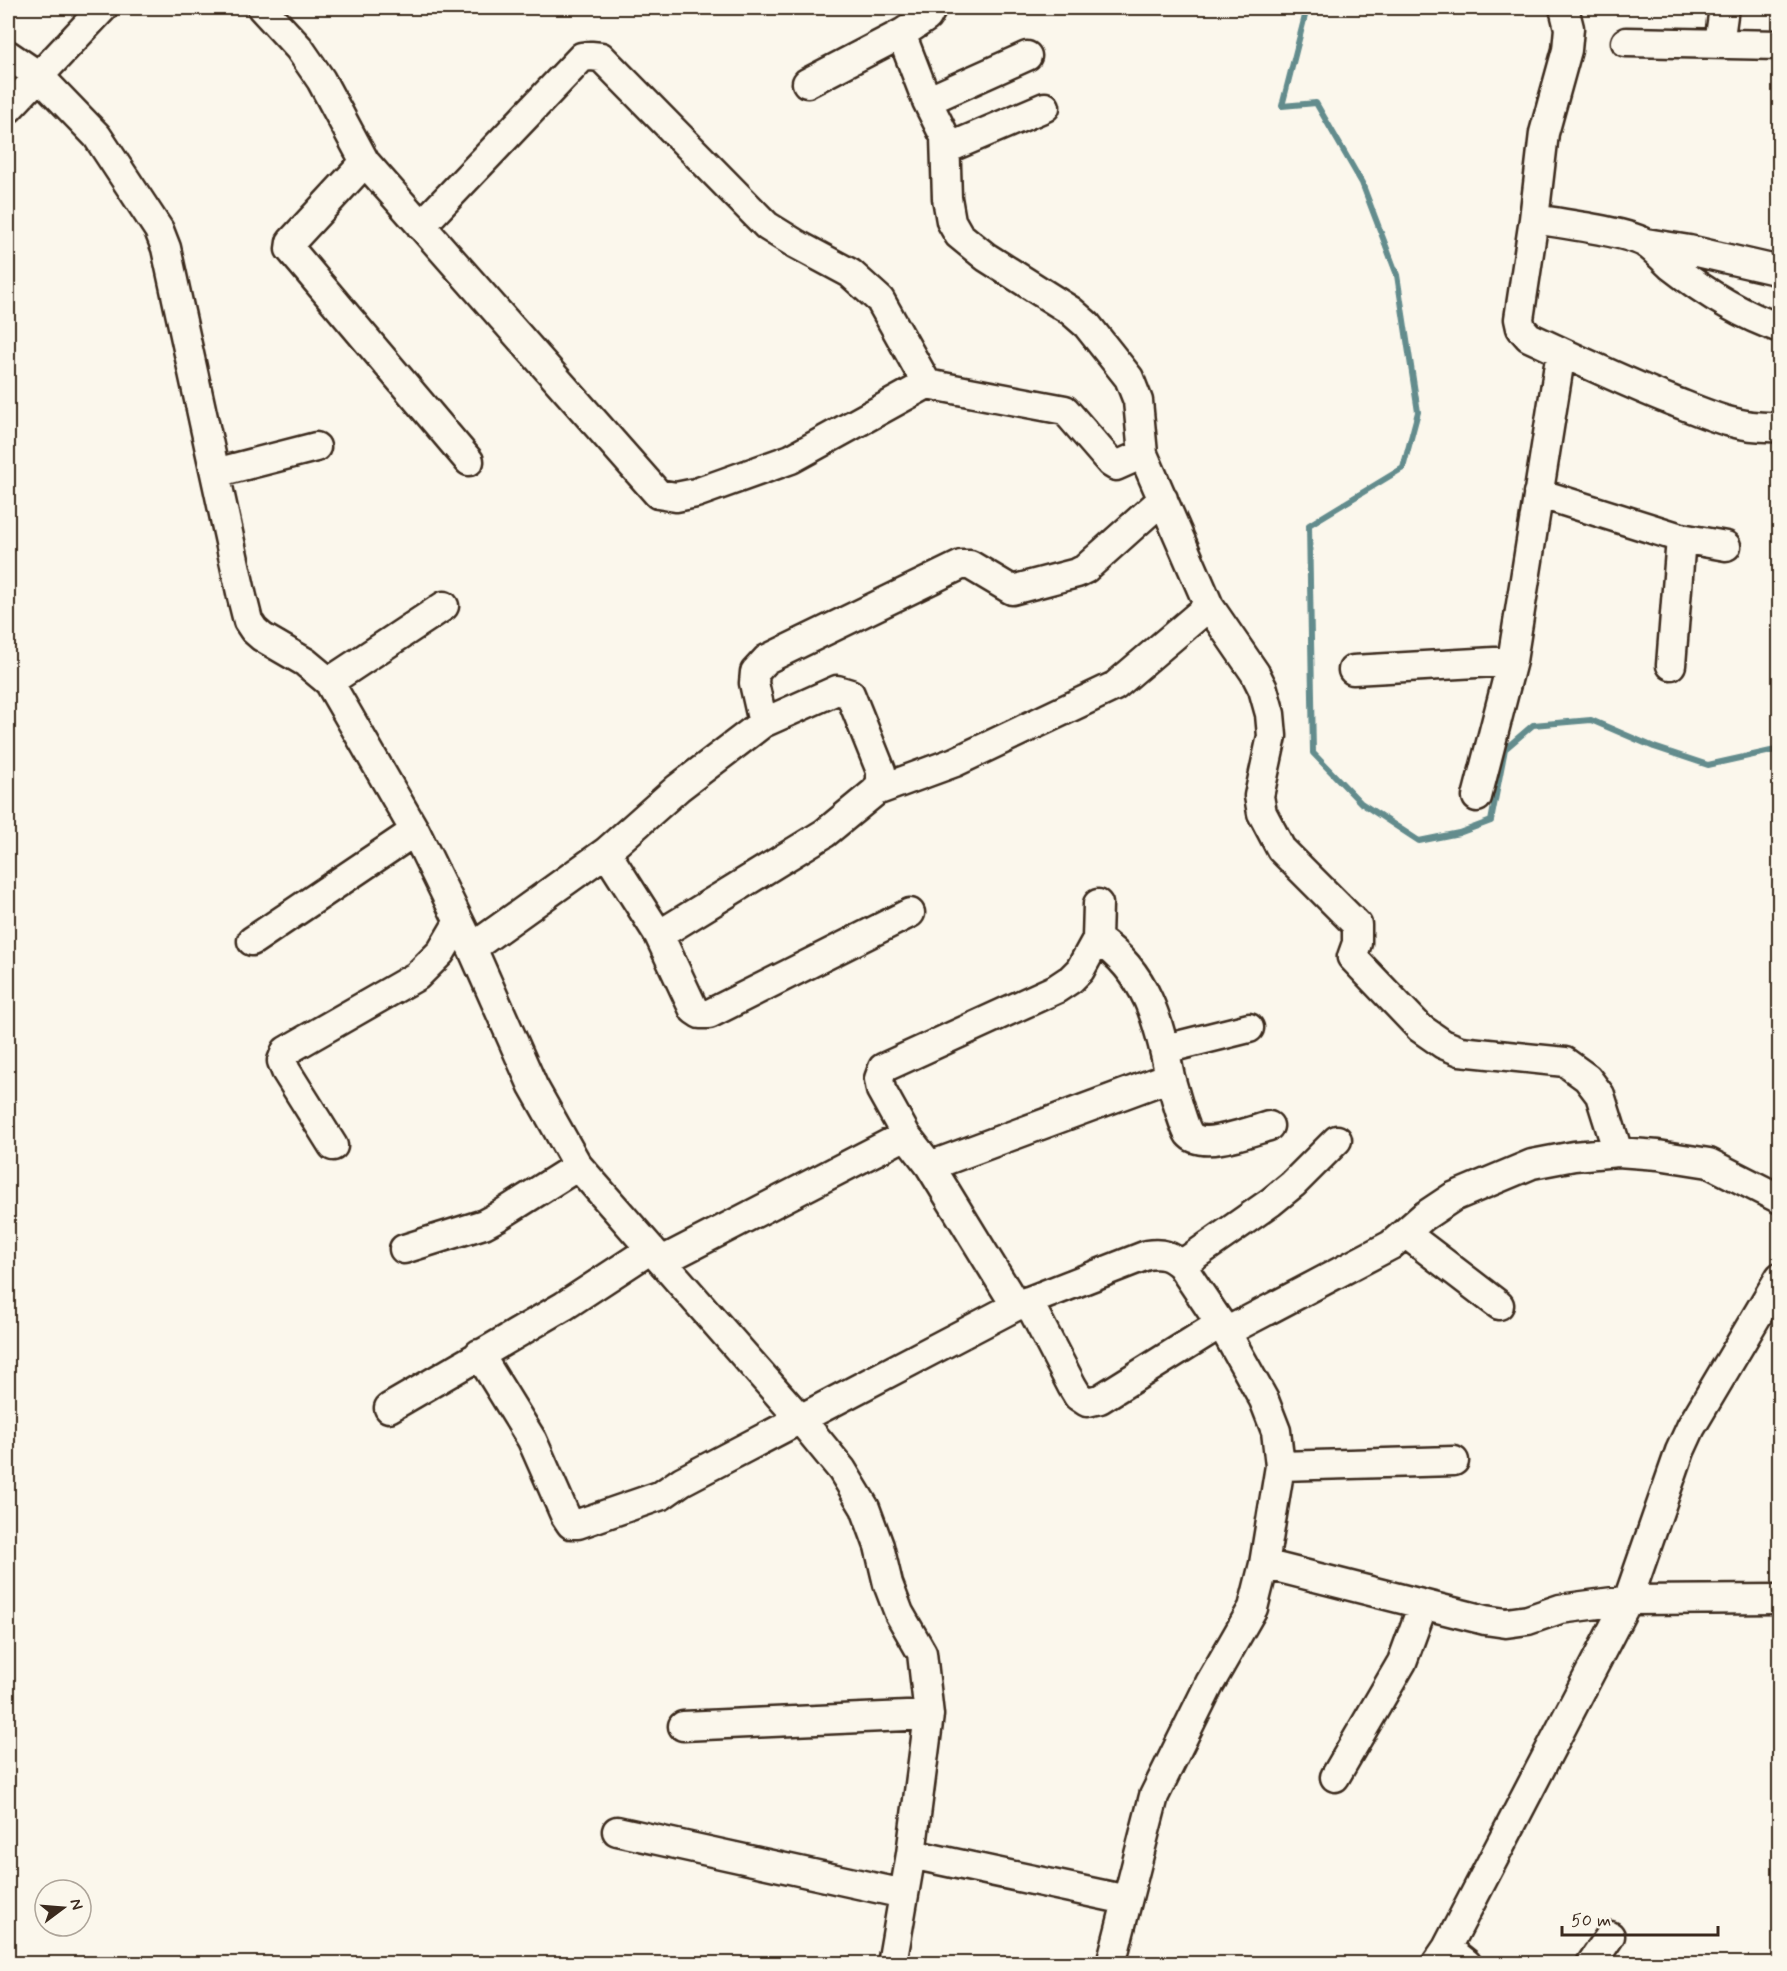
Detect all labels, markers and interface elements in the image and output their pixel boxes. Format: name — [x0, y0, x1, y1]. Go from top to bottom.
north arrow — [33, 1878, 93, 1938]
text: N — [64, 1896, 88, 1912]
scale bar — [1562, 1899, 1718, 1937]
text: 50 m — [1571, 1909, 1611, 1933]

